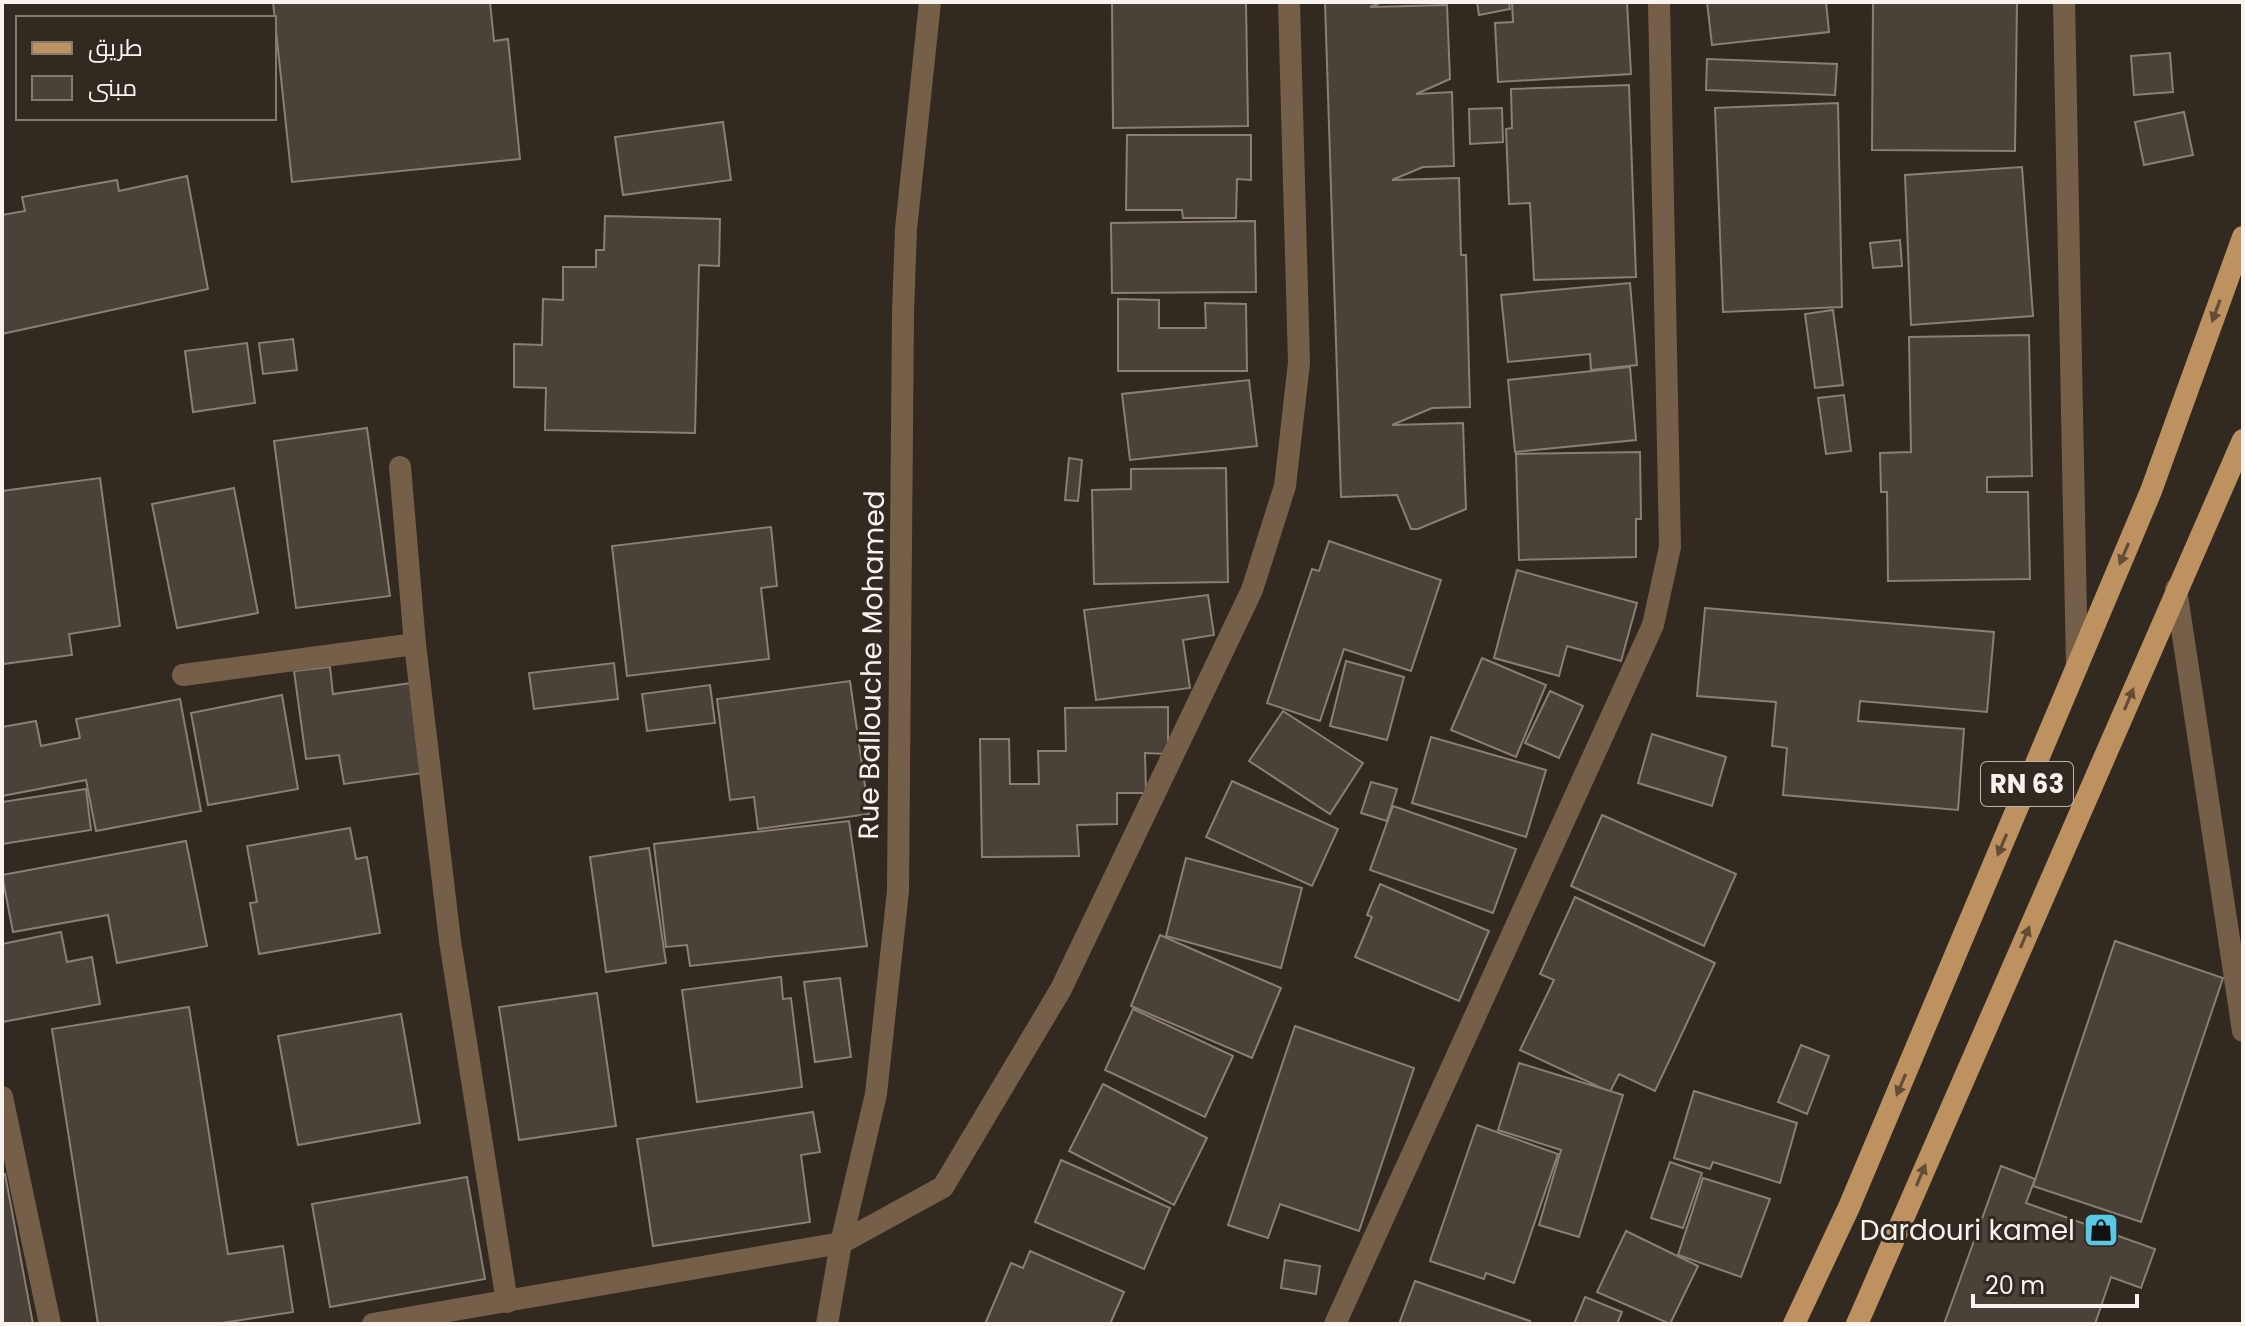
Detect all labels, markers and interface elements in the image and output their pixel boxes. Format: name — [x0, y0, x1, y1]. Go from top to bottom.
legend — [16, 16, 276, 120]
text: طريق — [88, 31, 143, 64]
text: مبنى — [88, 71, 137, 104]
one-way arrow — [2210, 299, 2222, 323]
street label: Rue Ballouche Mohamed — [849, 490, 894, 840]
one-way arrow — [2118, 542, 2131, 566]
one-way arrow — [2122, 687, 2135, 710]
road number: RN 63 — [1981, 762, 2073, 806]
one-way arrow — [1995, 833, 2008, 857]
one-way arrow — [2018, 925, 2032, 949]
one-way arrow — [1894, 1073, 1907, 1097]
one-way arrow — [1915, 1164, 1928, 1187]
place label: Dardouri kamel — [1860, 1211, 2075, 1250]
shop icon: Dardouri kamel — [2082, 1211, 2120, 1249]
scale bar — [1973, 1258, 2137, 1308]
text: 20 m — [1985, 1269, 2045, 1302]

